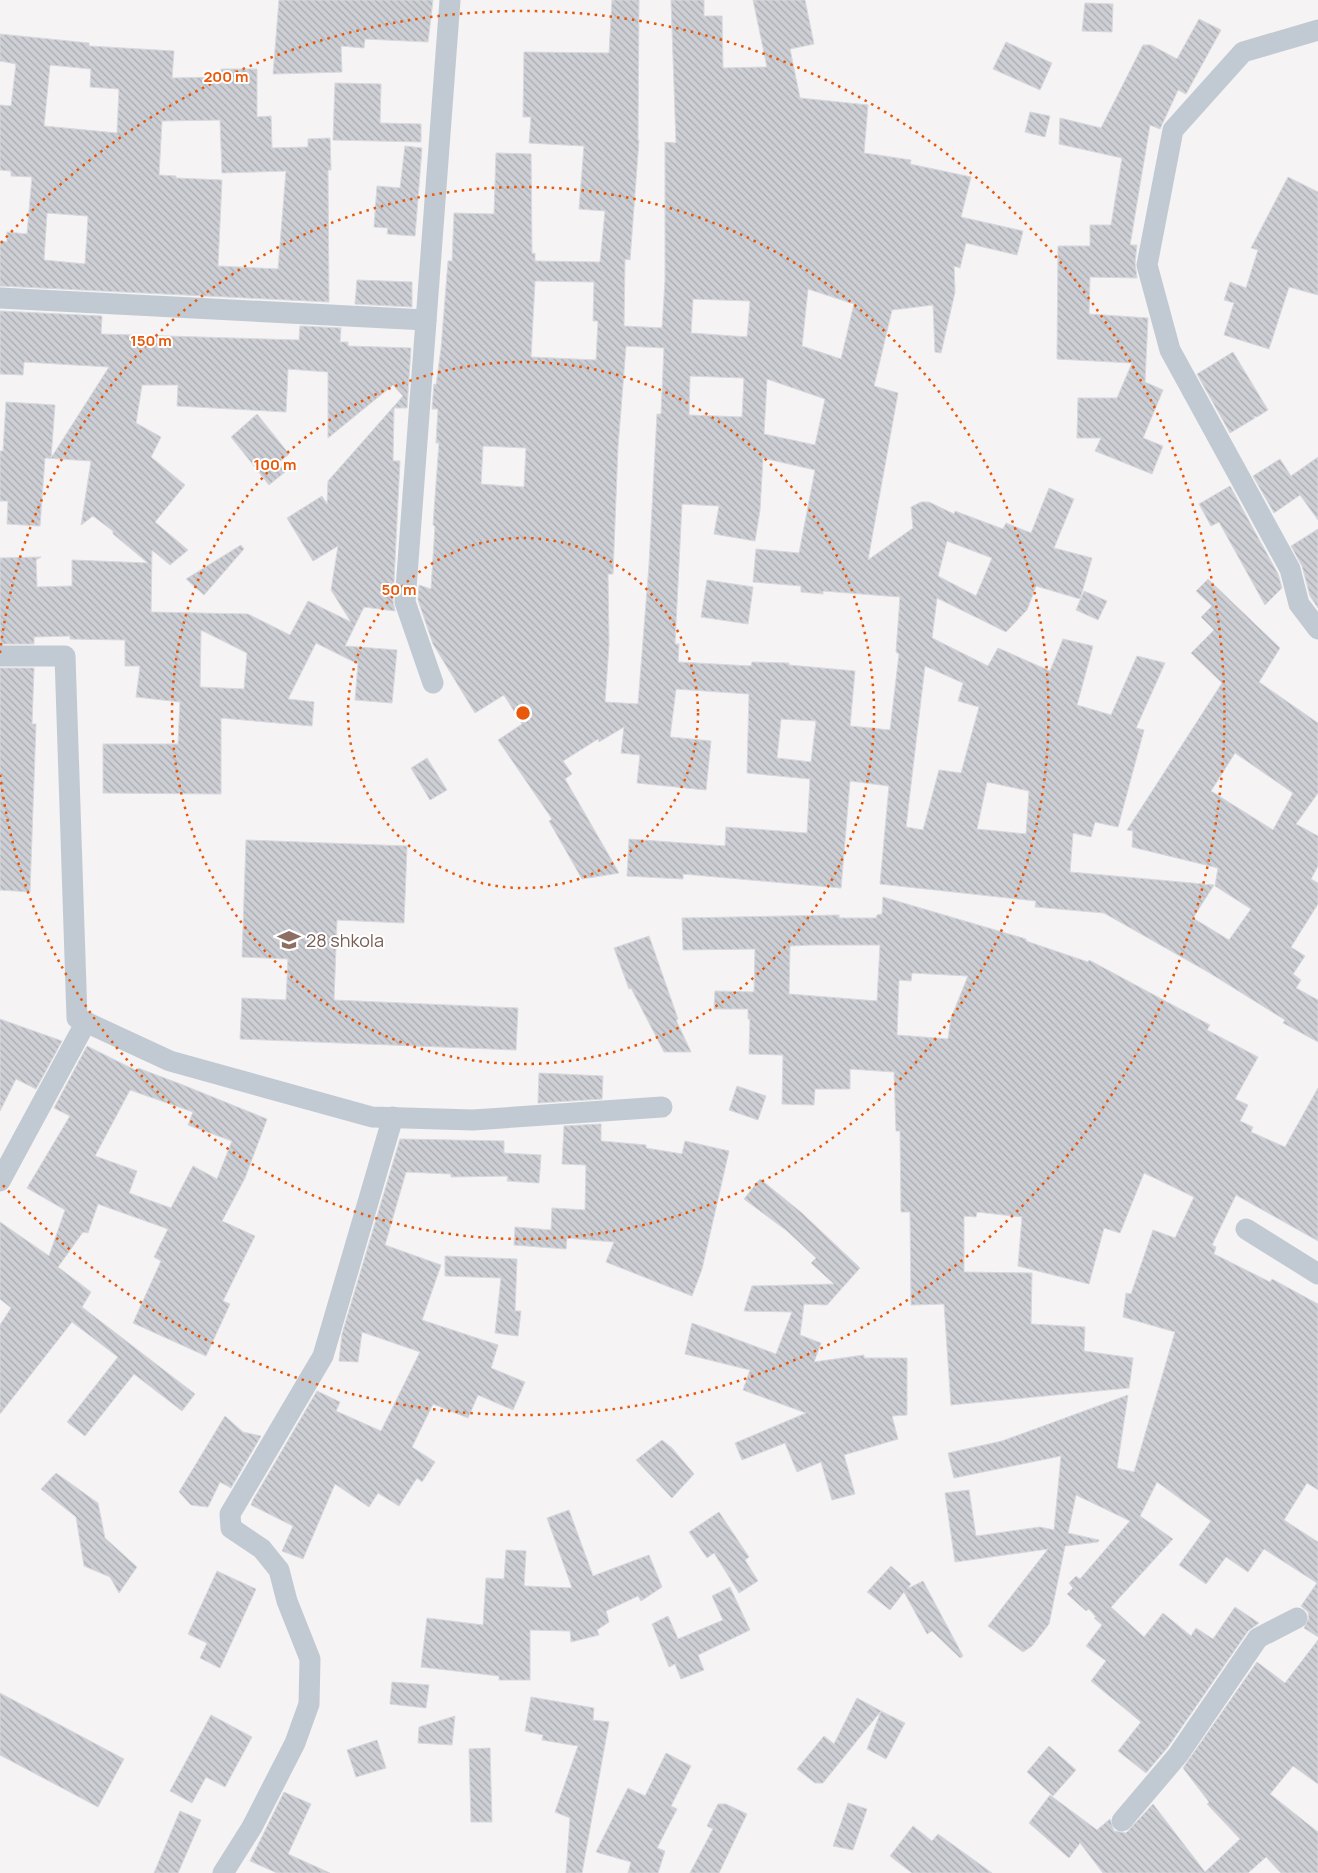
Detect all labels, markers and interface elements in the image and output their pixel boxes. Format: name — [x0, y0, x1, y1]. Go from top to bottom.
text: 200 m — [203, 66, 249, 87]
text: 150 m — [130, 330, 172, 351]
text: 100 m — [254, 454, 296, 475]
text: 50 m — [381, 579, 417, 600]
centre of rings — [514, 704, 532, 722]
school or university icon: 28 shkola — [276, 927, 302, 953]
place label: 28 shkola — [306, 928, 384, 952]

